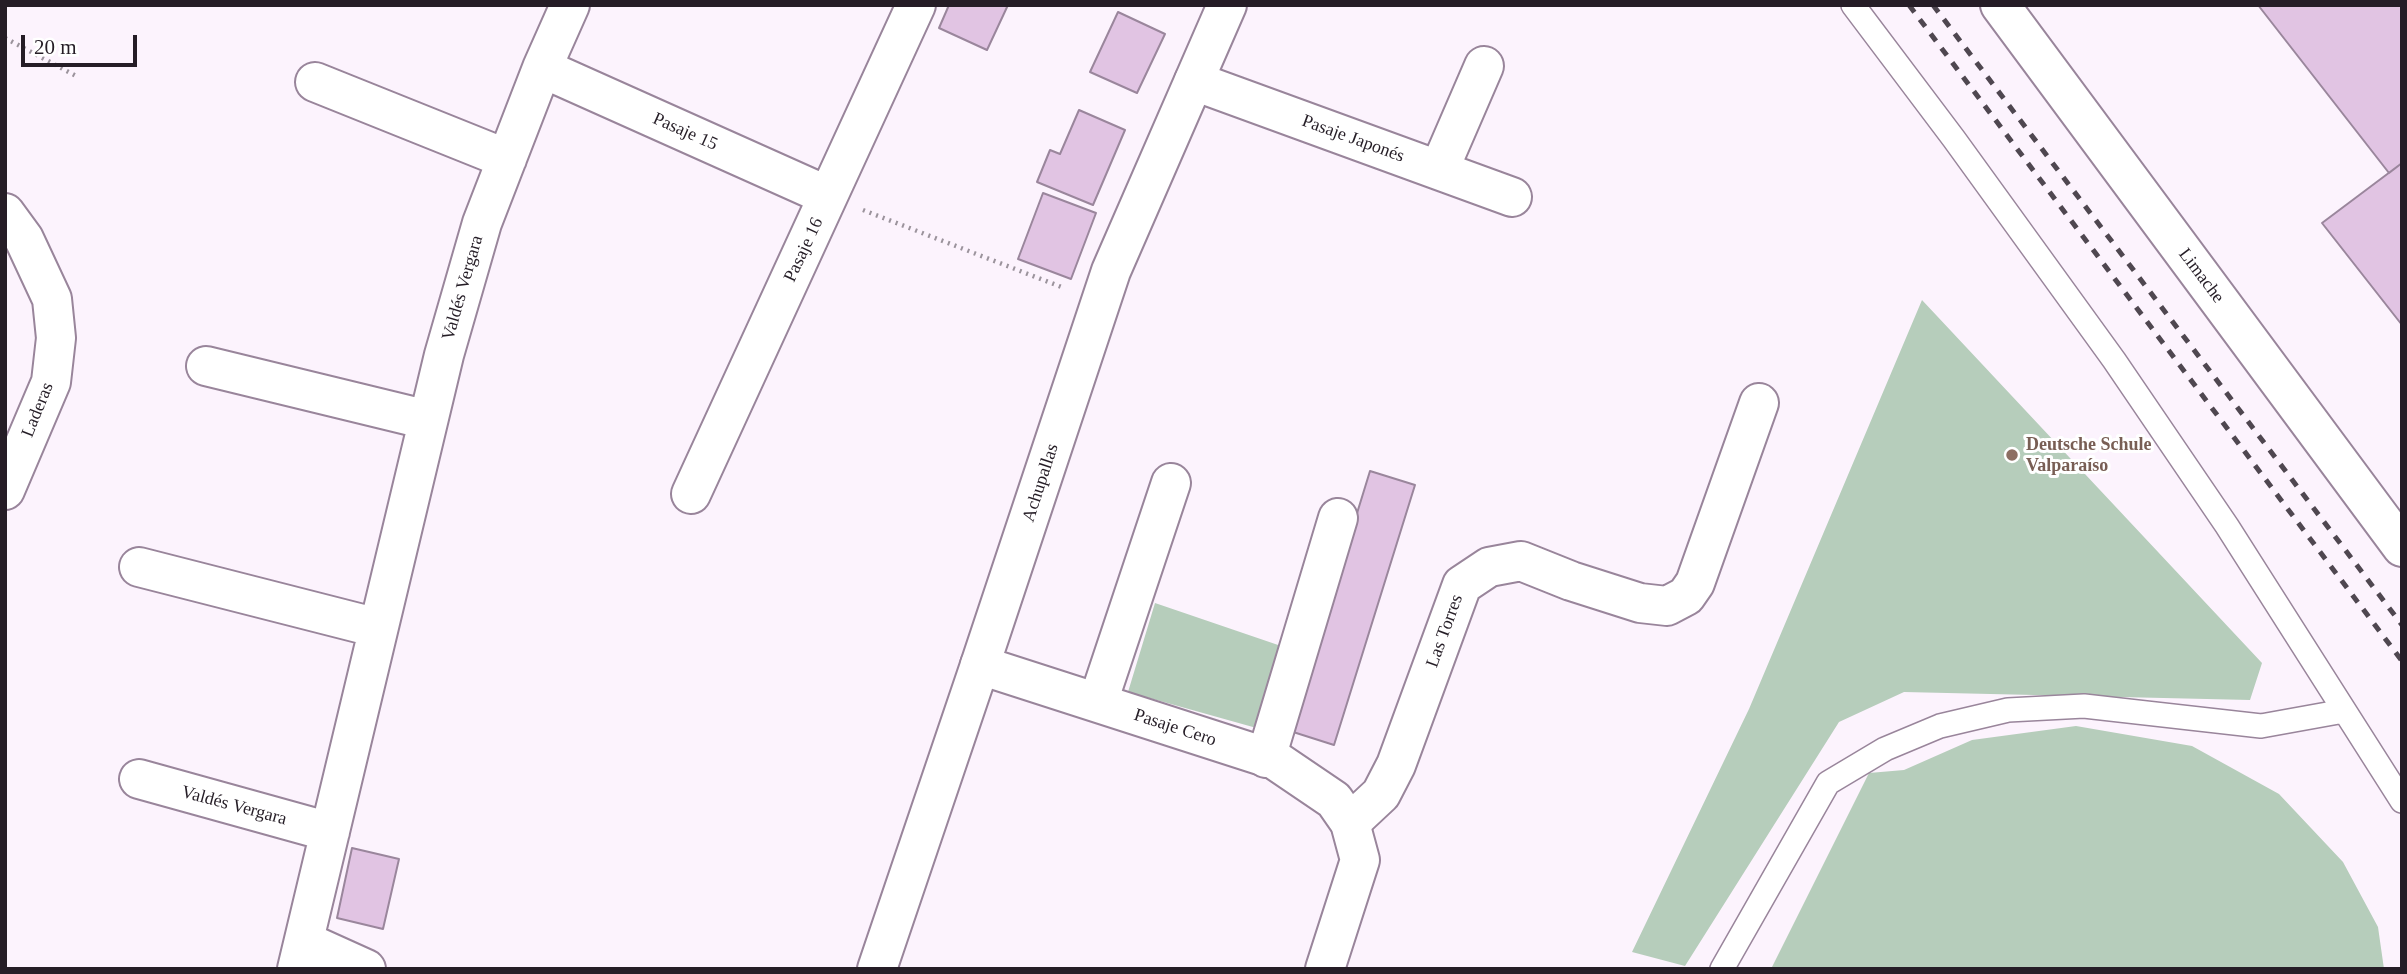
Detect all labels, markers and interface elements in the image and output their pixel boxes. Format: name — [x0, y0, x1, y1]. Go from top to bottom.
scale bar — [24, 21, 140, 65]
text: 20 m — [34, 35, 77, 59]
street label: Pasaje 15 — [649, 108, 721, 156]
street label: Pasaje Japonés — [1299, 110, 1407, 168]
street label: Pasaje 16 — [780, 214, 828, 286]
street label: Valdés Vergara — [438, 233, 488, 343]
street label: Limache — [2173, 244, 2229, 308]
street label: Laderas — [17, 380, 59, 440]
place label: Deutsche Schule Valparaíso — [2026, 434, 2151, 476]
street label: Achupallas — [1018, 441, 1064, 525]
marker: Deutsche Schule Valparaíso — [2004, 447, 2020, 463]
street label: Las Torres — [1422, 591, 1468, 671]
street label: Pasaje Cero — [1131, 705, 1219, 751]
street label: Valdés Vergara — [179, 782, 289, 830]

